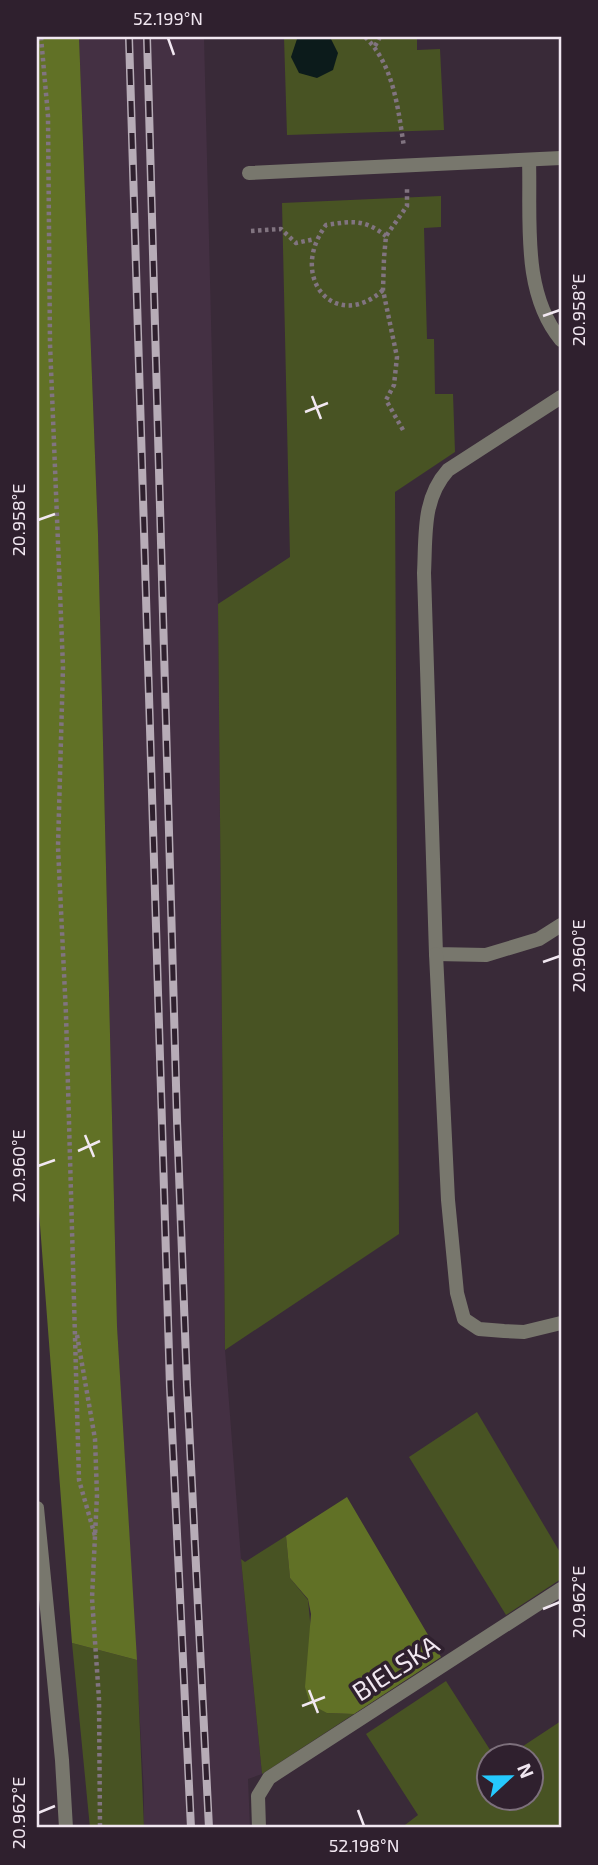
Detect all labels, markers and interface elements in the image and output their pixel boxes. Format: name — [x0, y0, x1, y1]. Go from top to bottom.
text: 52.199°N — [133, 7, 203, 29]
text: 20.958°E — [567, 274, 589, 346]
text: 20.958°E — [7, 484, 29, 556]
text: 20.960°E — [567, 919, 589, 993]
text: 20.960°E — [7, 1129, 29, 1203]
text: 20.962°E — [567, 1566, 589, 1638]
street label: BIELSKA — [346, 1628, 444, 1706]
north arrow — [476, 1742, 546, 1812]
text: N — [513, 1760, 539, 1781]
text: 20.962°E — [7, 1777, 29, 1849]
text: 52.198°N — [329, 1834, 399, 1856]

